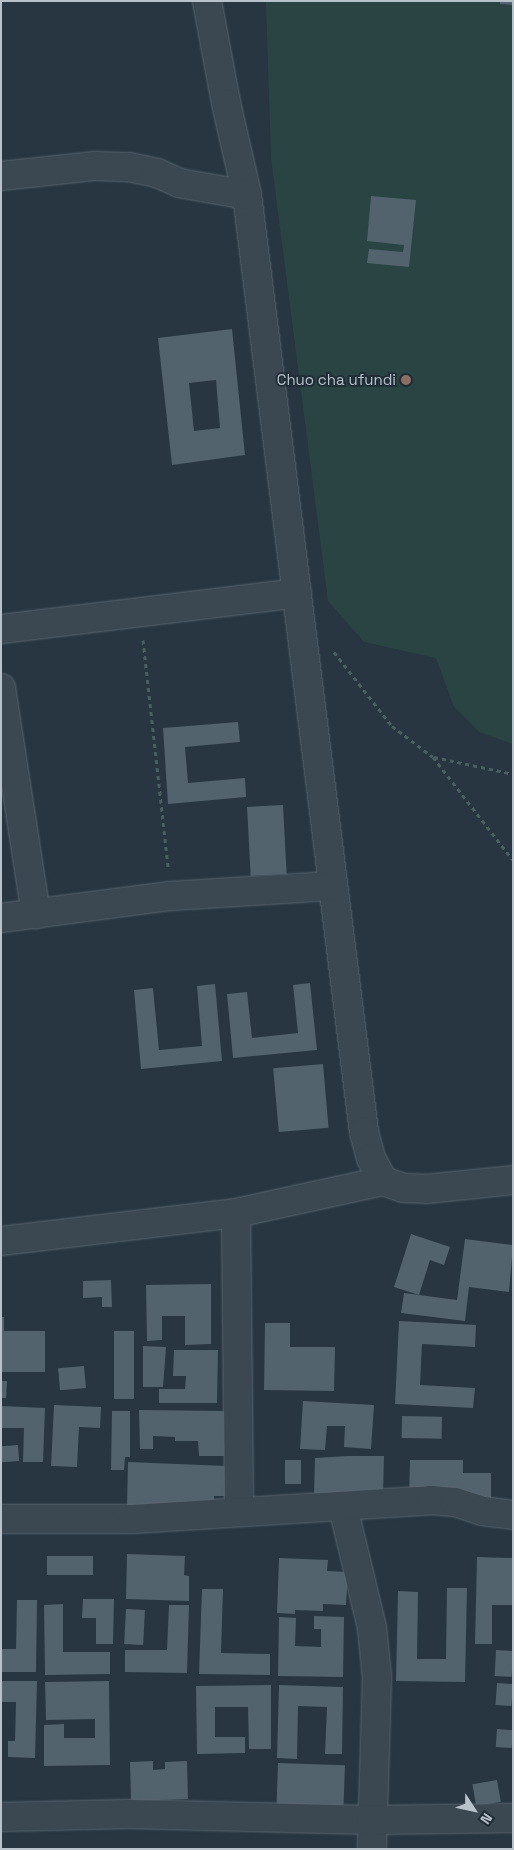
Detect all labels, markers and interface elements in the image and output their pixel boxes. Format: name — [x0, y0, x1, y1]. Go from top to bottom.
place label: Chuo cha ufundi — [277, 371, 396, 389]
marker: Chuo cha ufundi — [400, 374, 412, 386]
north arrow — [449, 1785, 499, 1835]
text: N — [476, 1810, 496, 1828]

